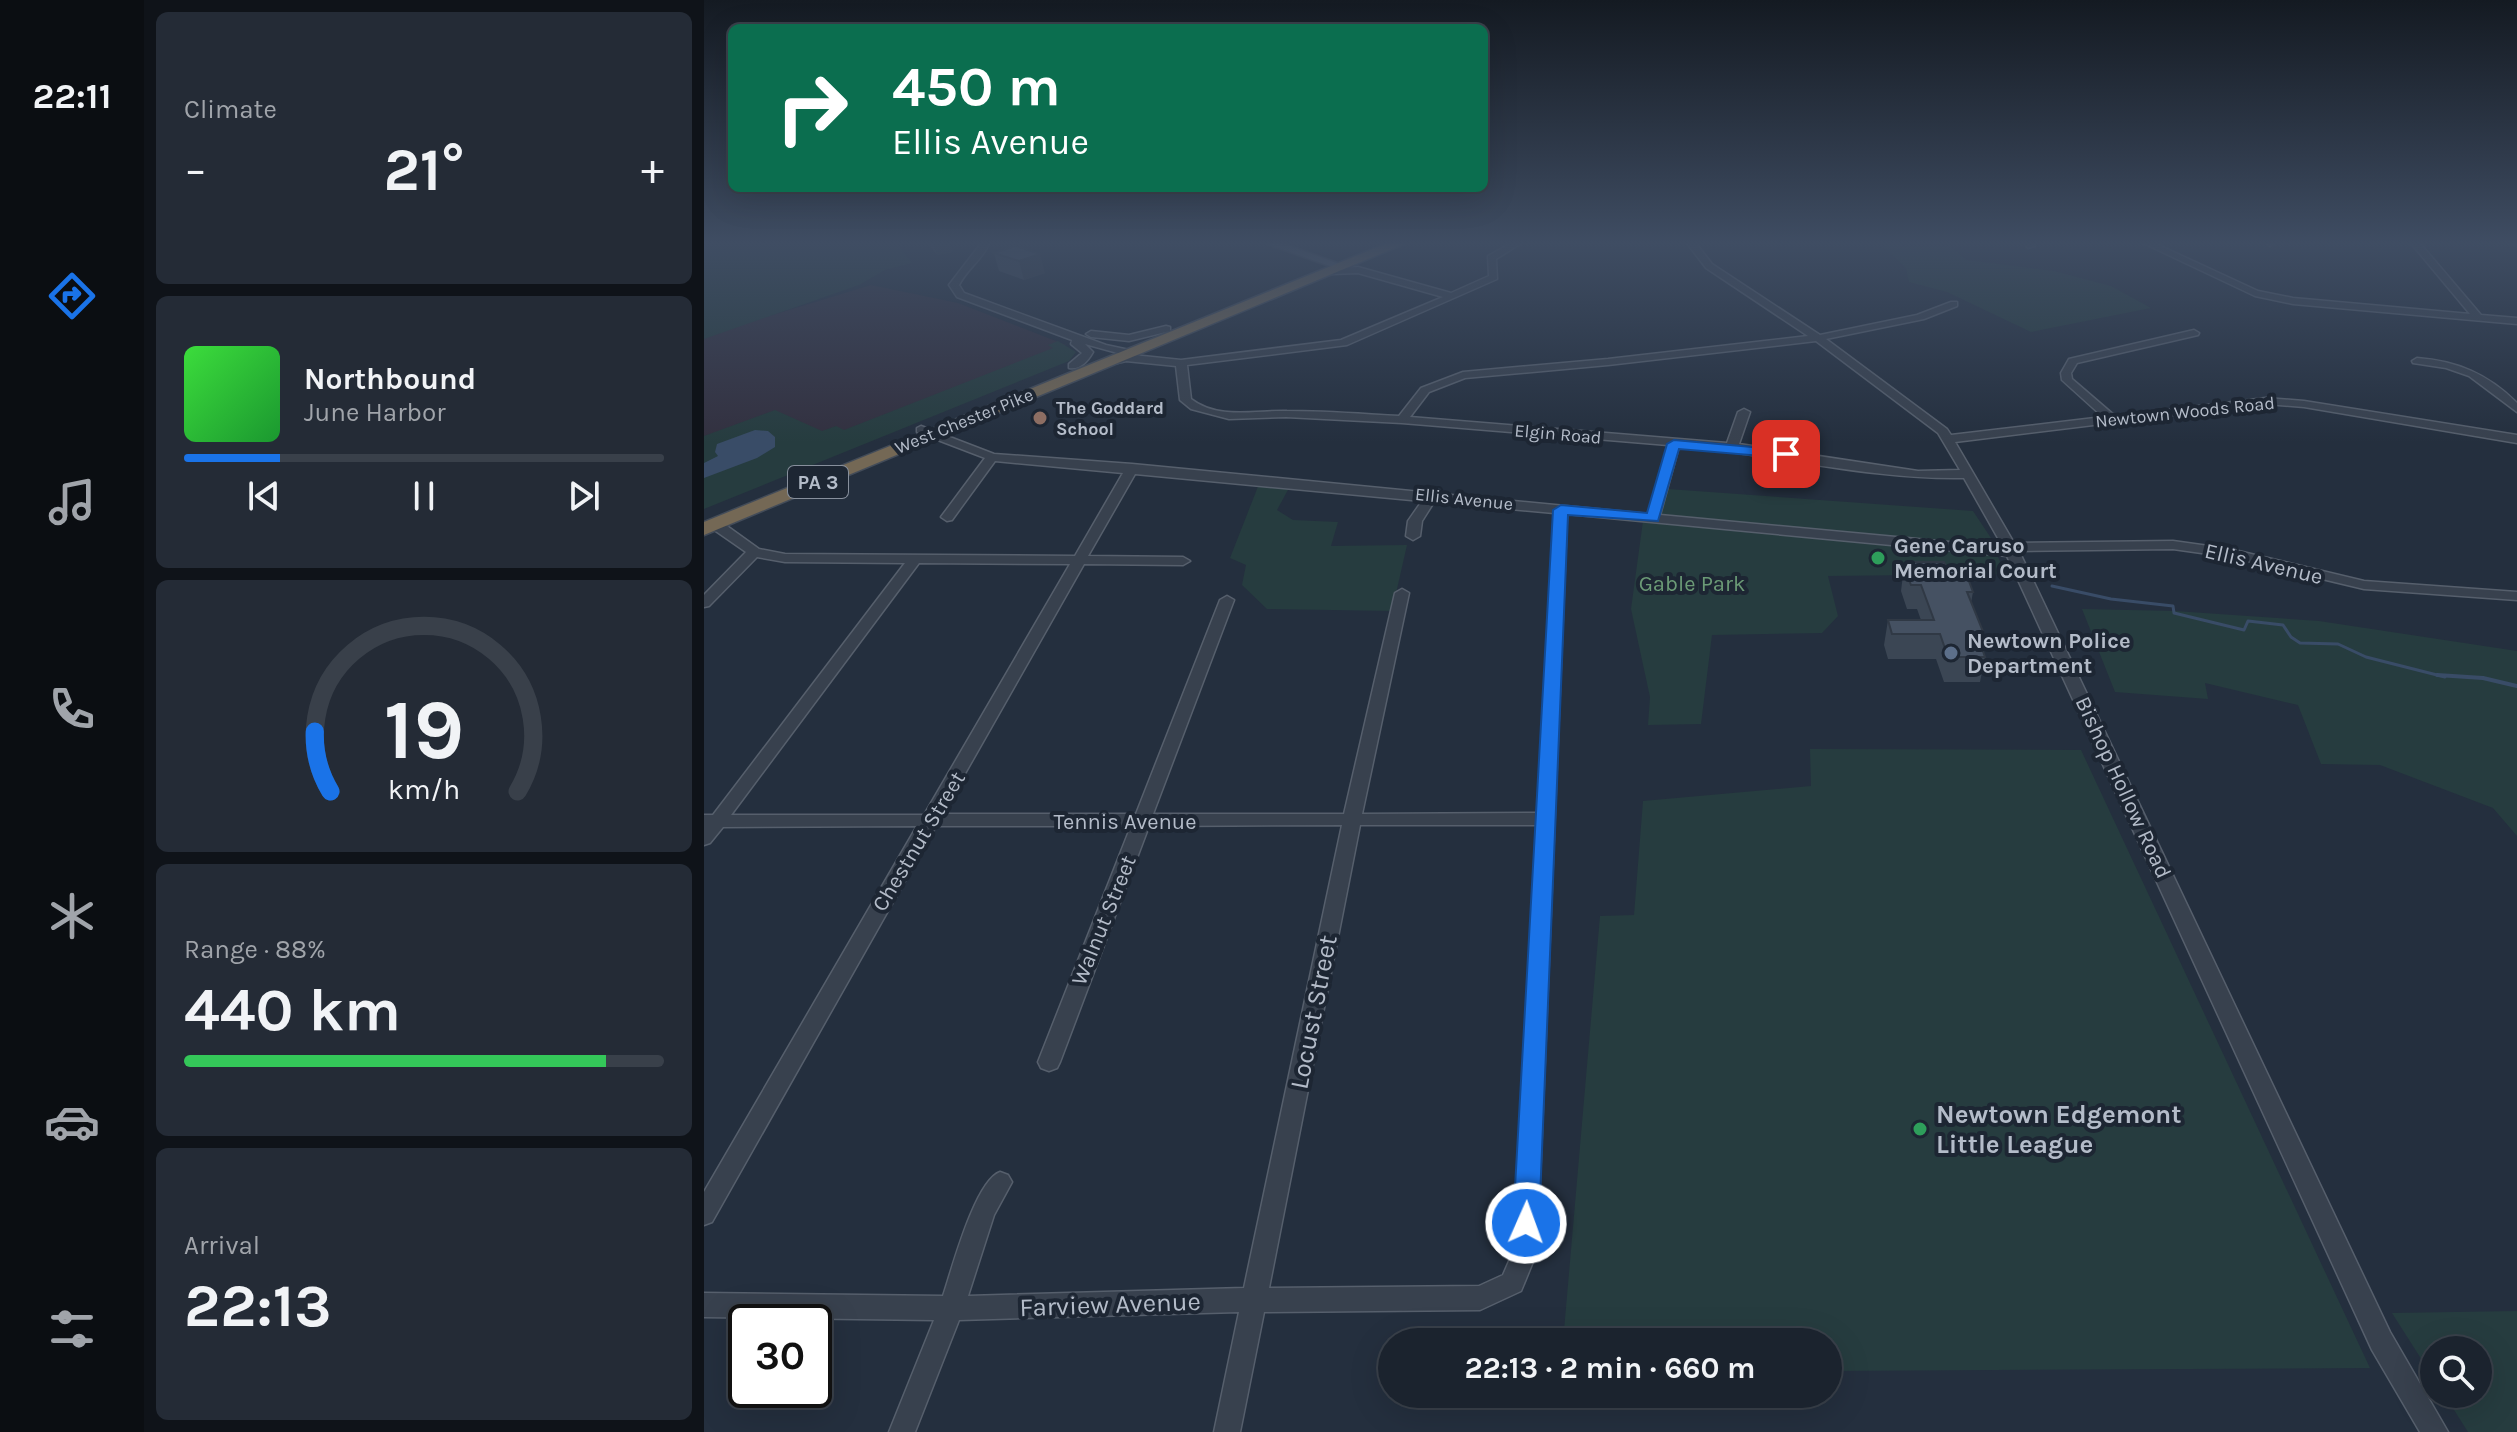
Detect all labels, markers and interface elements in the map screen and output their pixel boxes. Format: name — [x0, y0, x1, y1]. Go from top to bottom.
text: 450 m — [892, 54, 1061, 119]
icon: right — [760, 56, 864, 160]
text: 22:11 — [33, 75, 111, 117]
text: Climate — [184, 94, 277, 125]
text: Ellis Avenue — [892, 121, 1089, 163]
text: 21° — [384, 135, 465, 205]
text: − — [184, 144, 207, 195]
text: + — [641, 144, 664, 195]
icon: directions — [44, 268, 100, 324]
text: Northbound — [304, 361, 476, 397]
street label: West Chester Pike — [892, 383, 1036, 459]
street label: Newtown Woods Road — [2094, 392, 2276, 432]
text: June Harbor — [304, 397, 446, 428]
place label: The Goddard School — [1056, 397, 1164, 440]
marker: The Goddard School — [1031, 409, 1049, 427]
street label: Elgin Road — [1514, 419, 1602, 449]
pin — [1752, 420, 1820, 488]
icon: arrive — [1764, 432, 1808, 476]
road number: PA 3 — [788, 466, 848, 498]
icon: music — [44, 474, 100, 530]
icon: previous — [242, 474, 286, 518]
icon: pause — [402, 474, 446, 518]
icon: next — [562, 474, 606, 518]
street label: Ellis Avenue — [1414, 483, 1514, 515]
place label: Gene Caruso Memorial Court — [1894, 533, 2057, 584]
street label: Ellis Avenue — [2202, 538, 2325, 590]
marker: Gene Caruso Memorial Court — [1869, 549, 1887, 567]
park label: Gable Park — [1639, 571, 1745, 597]
place label: Newtown Police Department — [1967, 628, 2131, 679]
marker: Newtown Police Department — [1942, 644, 1960, 662]
icon: phone — [44, 681, 100, 737]
text: 19 — [384, 682, 464, 779]
street label: Bishop Hollow Road — [2069, 692, 2177, 883]
street label: Chestnut Street — [867, 767, 971, 916]
text: km/h — [388, 773, 460, 806]
street label: Tennis Avenue — [1054, 809, 1196, 835]
street label: Walnut Street — [1066, 852, 1142, 989]
icon: climate — [44, 888, 100, 944]
street label: Locust Street — [1283, 932, 1344, 1092]
text: Range · 88% — [184, 934, 326, 965]
text: 440 km — [184, 975, 401, 1045]
icon: car — [44, 1094, 100, 1150]
place label: Newtown Edgemont Little League — [1936, 1099, 2182, 1160]
marker: Newtown Edgemont Little League — [1911, 1120, 1929, 1138]
position arrow — [1484, 1181, 1568, 1265]
text: Arrival — [184, 1230, 260, 1261]
text: 22:13 — [184, 1271, 331, 1341]
street label: Farview Avenue — [1019, 1286, 1201, 1323]
icon: filters — [44, 1301, 100, 1357]
speed limit sign: 30 — [728, 1304, 832, 1408]
map controls — [2420, 1336, 2492, 1408]
button: search — [2420, 1336, 2492, 1408]
text: 22:13 · 2 min · 660 m — [1464, 1350, 1756, 1386]

